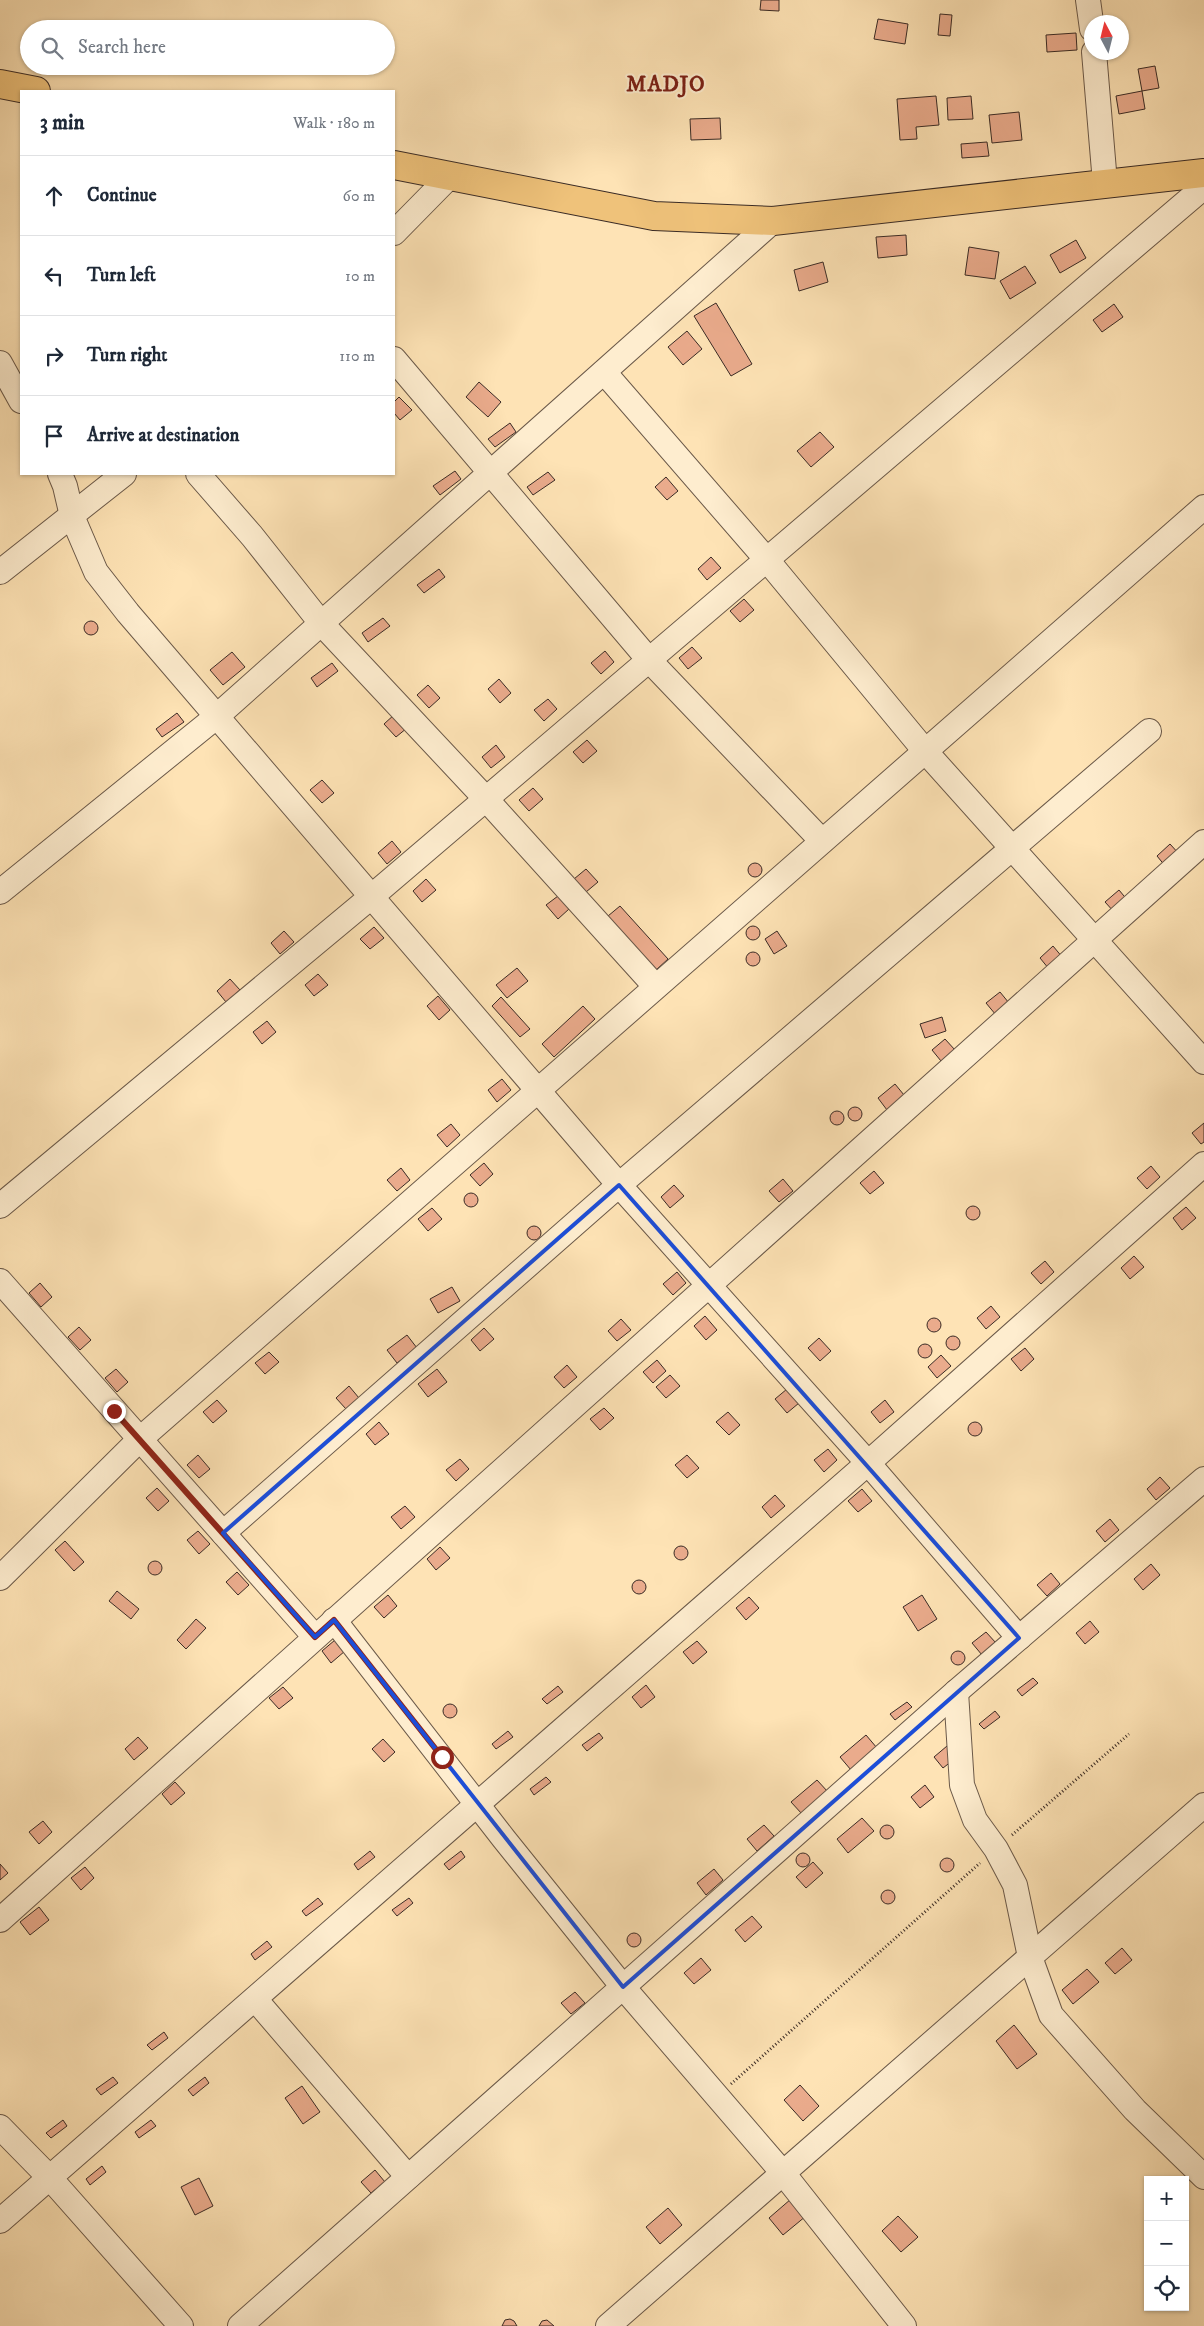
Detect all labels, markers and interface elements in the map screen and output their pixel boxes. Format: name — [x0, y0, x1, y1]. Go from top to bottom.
north arrow — [1084, 15, 1129, 60]
search box — [20, 20, 395, 75]
icon: search — [38, 34, 66, 62]
text: Search here — [78, 36, 166, 59]
district label: MADJO — [626, 71, 706, 98]
text: 3 min — [40, 110, 85, 136]
text: Walk · 180 m — [293, 113, 375, 133]
icon: ahead — [40, 182, 68, 210]
text: Continue — [87, 184, 157, 207]
text: 60 m — [343, 186, 375, 206]
icon: left — [40, 262, 68, 290]
text: Turn left — [87, 264, 156, 287]
text: 10 m — [345, 266, 375, 286]
icon: right — [40, 342, 68, 370]
text: Turn right — [87, 344, 167, 367]
text: 110 m — [339, 346, 375, 366]
icon: arrive — [40, 422, 68, 450]
text: Arrive at destination — [87, 424, 239, 447]
route end — [103, 1400, 126, 1423]
route start — [431, 1746, 454, 1769]
map controls — [1144, 2176, 1189, 2311]
button: + — [1144, 2176, 1189, 2221]
button: − — [1144, 2221, 1189, 2266]
button: locate — [1144, 2266, 1189, 2311]

